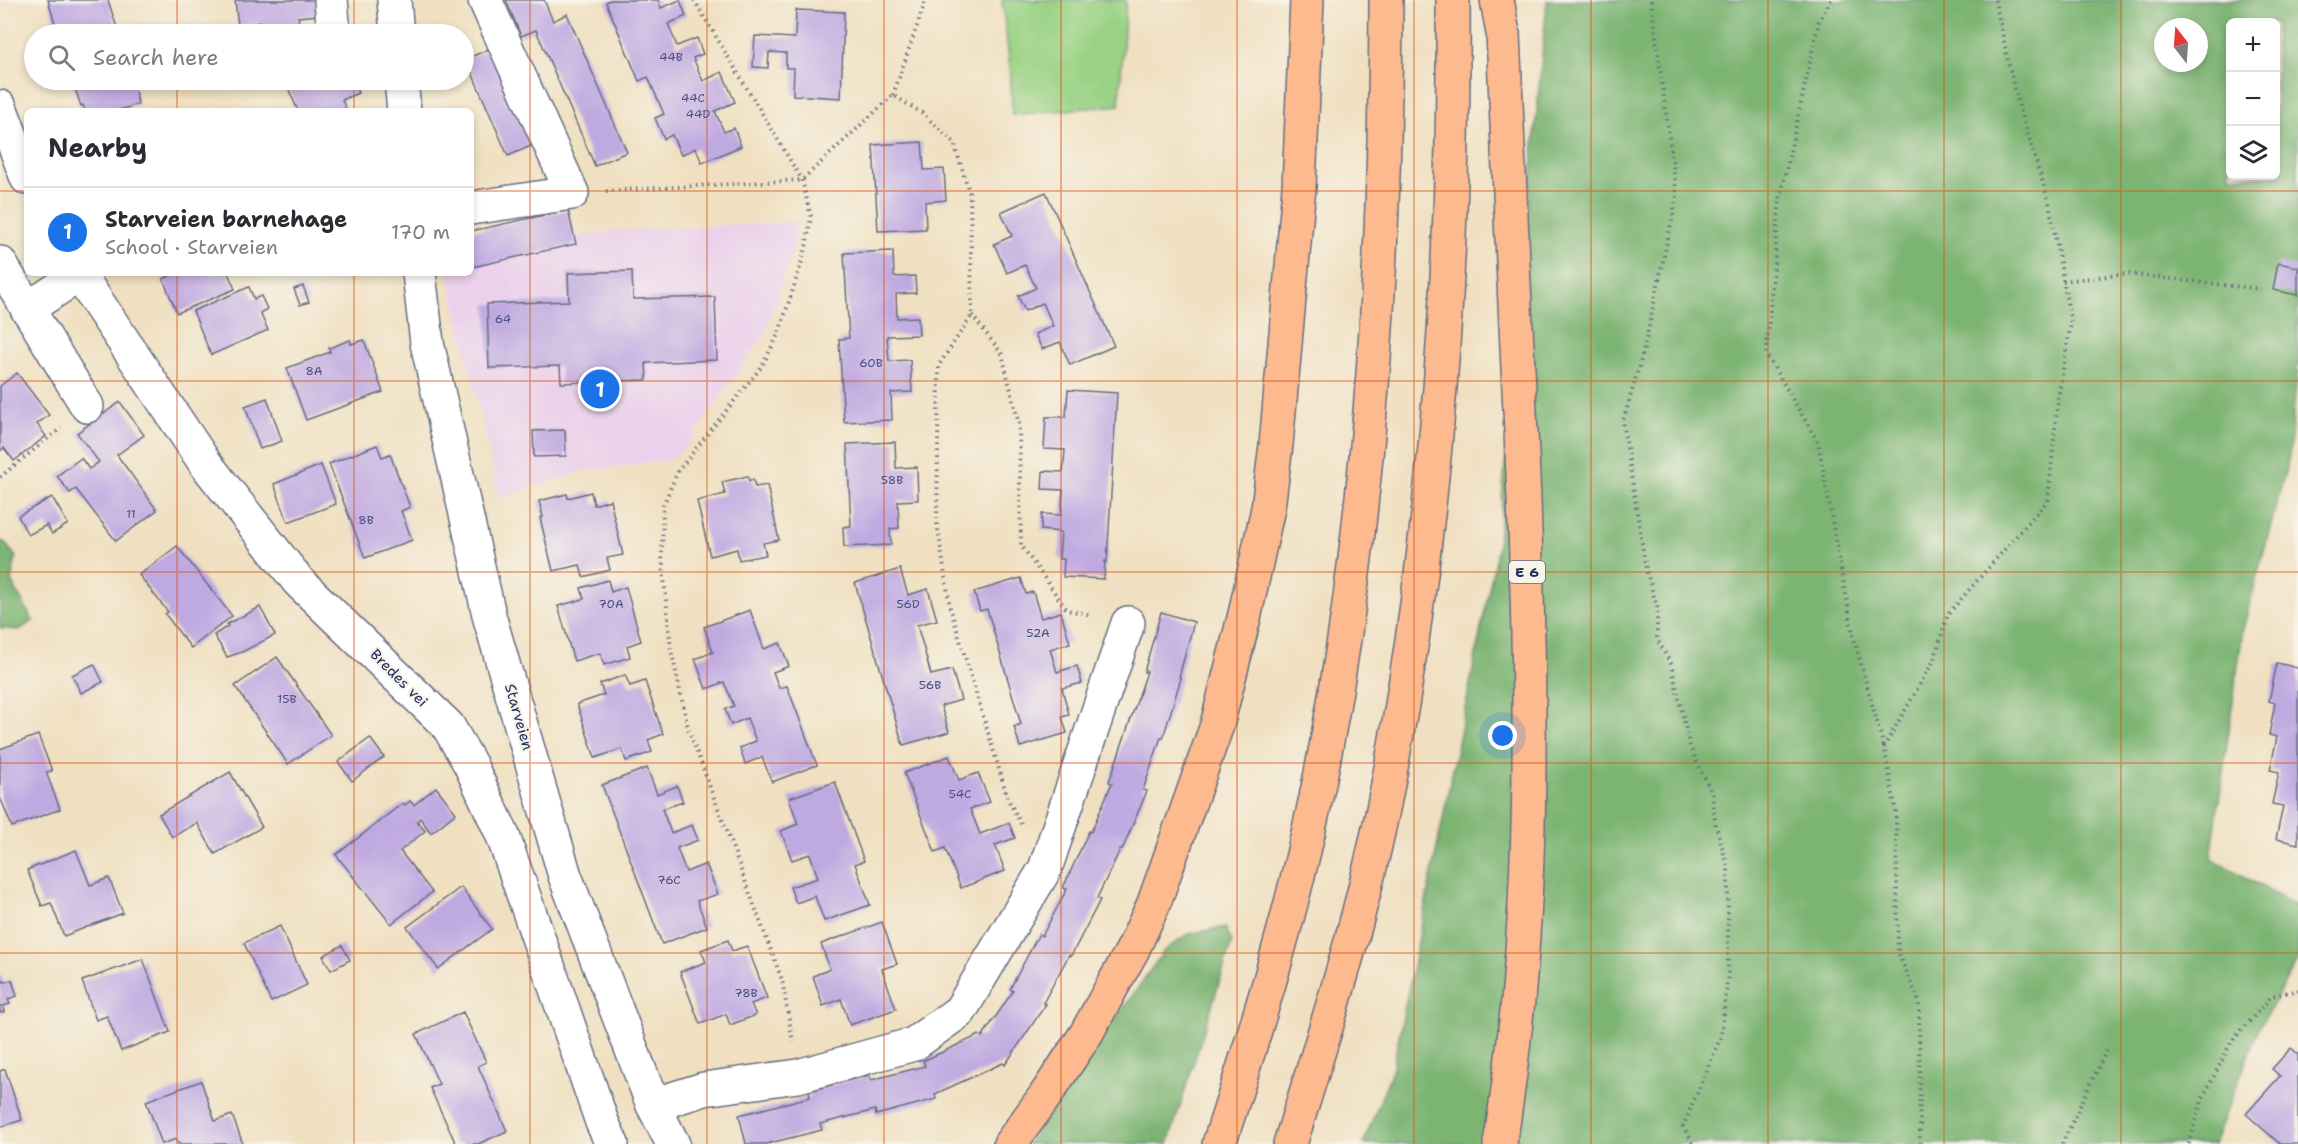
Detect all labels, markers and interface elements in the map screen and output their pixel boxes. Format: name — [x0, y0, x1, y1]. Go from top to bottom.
north arrow — [2154, 18, 2208, 72]
map controls — [2226, 18, 2280, 180]
button: + — [2226, 18, 2280, 72]
search box — [24, 24, 474, 90]
icon: search — [45, 41, 78, 74]
text: Search here — [93, 43, 219, 72]
house number: 44B — [659, 49, 683, 65]
button: − — [2226, 72, 2280, 126]
house number: 44C — [681, 90, 705, 106]
house number: 44D — [686, 106, 710, 122]
button: layers — [2226, 126, 2280, 180]
text: Nearby — [48, 130, 147, 165]
text: Starveien barnehage — [105, 205, 347, 234]
text: 1 — [63, 219, 72, 245]
text: 170 m — [391, 219, 450, 245]
text: School · Starveien — [105, 234, 278, 260]
house number: 64 — [495, 311, 511, 327]
house number: 60B — [859, 355, 883, 371]
house number: 8A — [305, 363, 323, 379]
pin: 1 — [580, 366, 620, 412]
house number: 58B — [881, 472, 903, 488]
house number: 11 — [126, 506, 136, 522]
house number: 8B — [358, 512, 374, 528]
road number: E 6 — [1509, 561, 1545, 583]
house number: 70A — [598, 596, 624, 612]
house number: 56D — [896, 596, 920, 612]
house number: 52A — [1026, 625, 1050, 641]
street label: Bredes vei — [366, 645, 432, 711]
house number: 56B — [919, 677, 941, 693]
street label: Starveien — [500, 681, 538, 753]
house number: 15B — [277, 691, 297, 707]
your location — [1488, 721, 1517, 750]
house number: 54C — [949, 786, 971, 802]
house number: 76C — [657, 872, 681, 888]
house number: 78B — [734, 985, 758, 1001]

